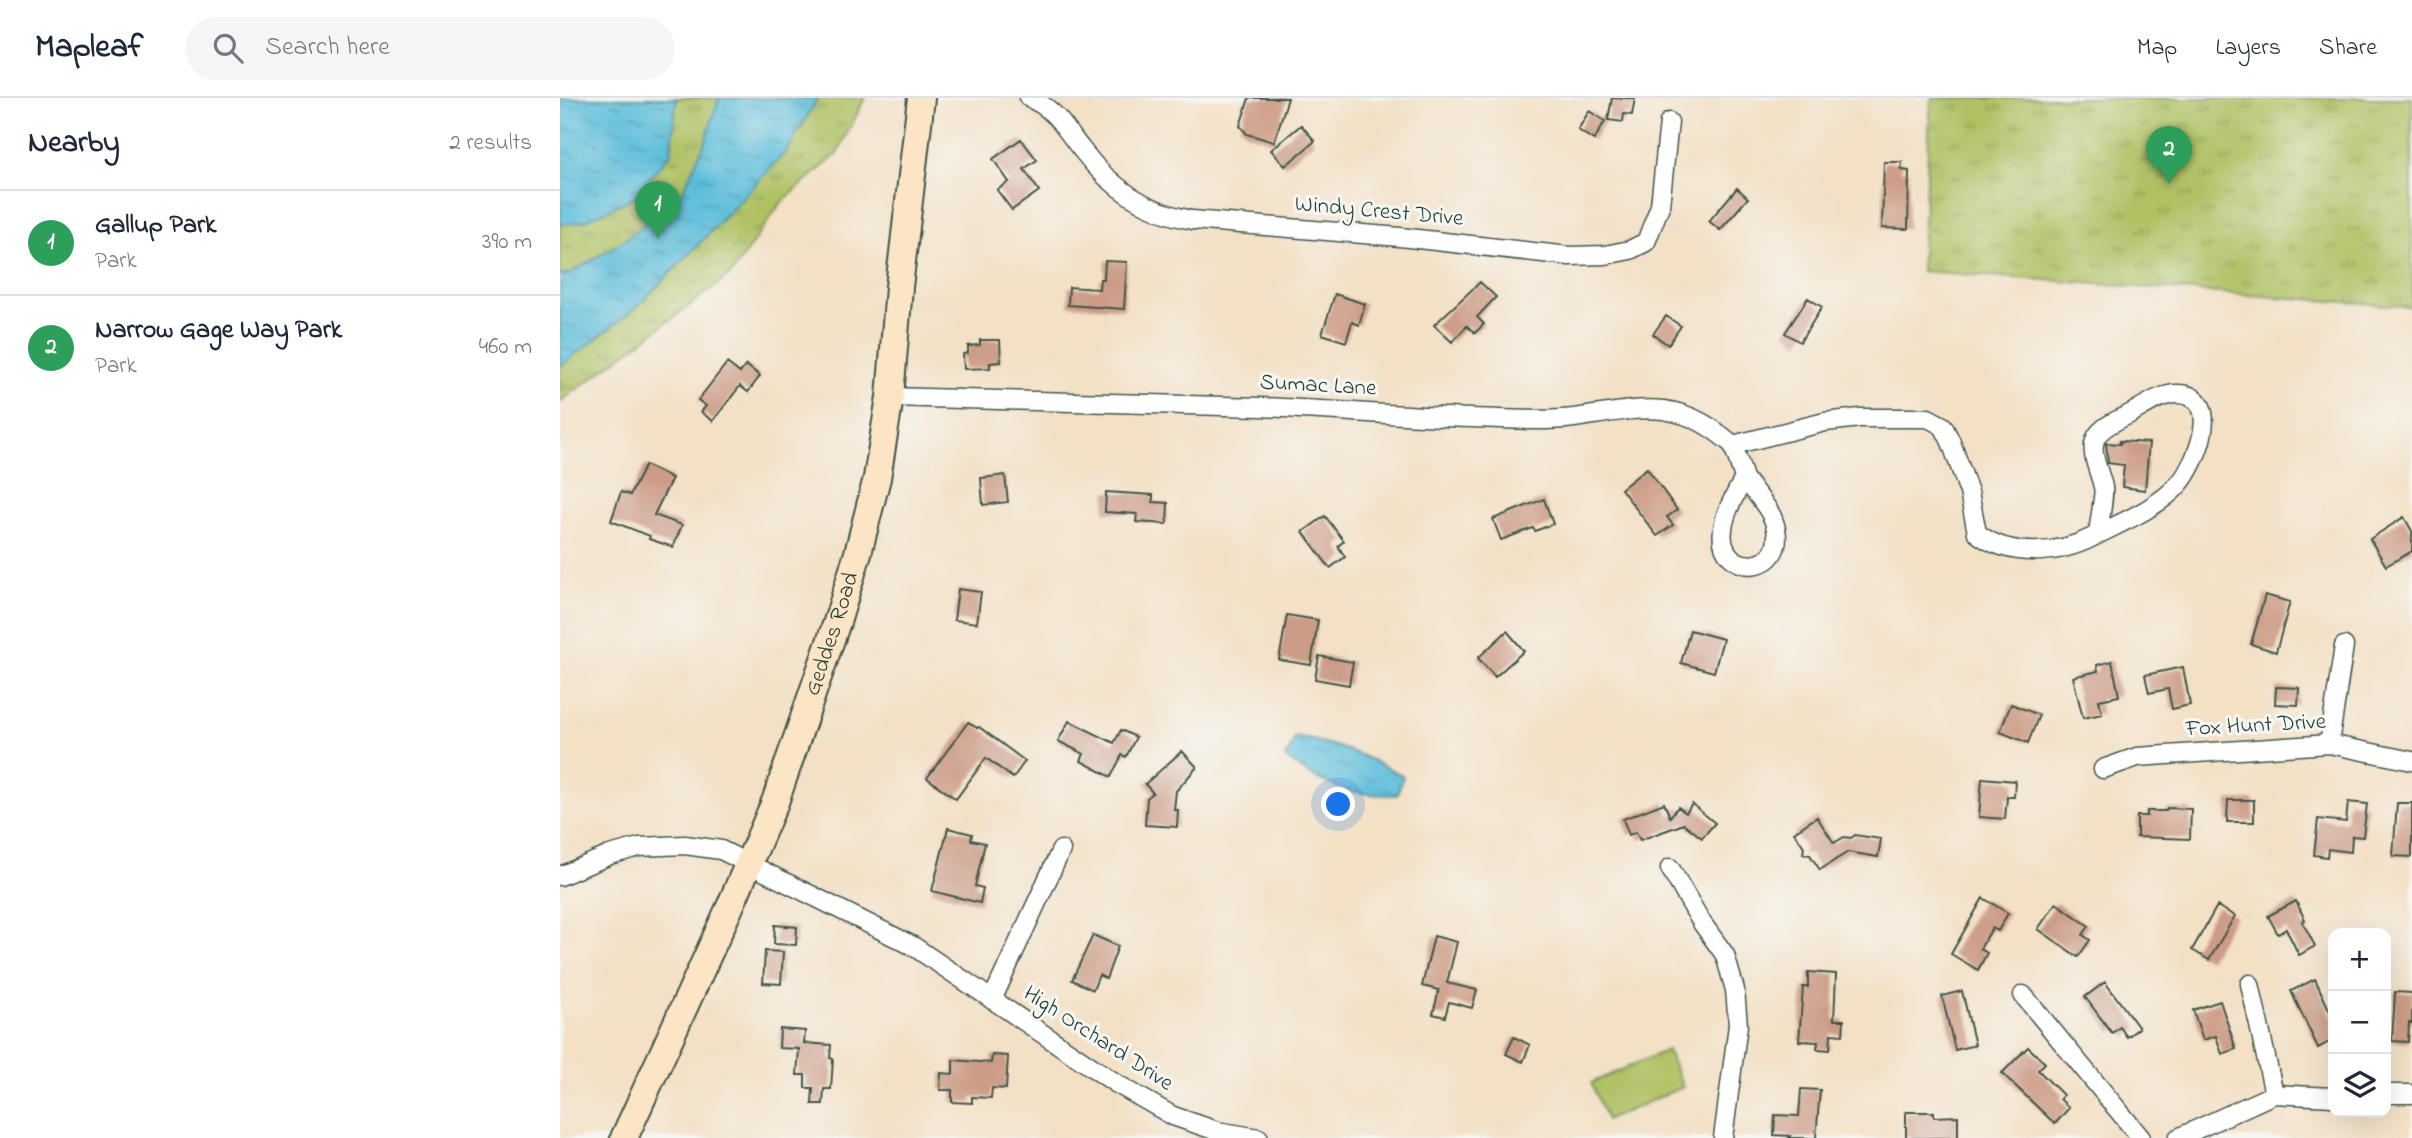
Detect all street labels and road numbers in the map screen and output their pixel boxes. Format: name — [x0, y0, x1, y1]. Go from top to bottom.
street label: Windy Crest Drive — [1293, 188, 1465, 238]
street label: Sumac Lane — [1259, 366, 1378, 406]
street label: Geddes Road — [796, 568, 868, 700]
street label: Fox Hunt Drive — [2184, 706, 2328, 746]
street label: High Orchard Drive — [1016, 978, 1180, 1101]

